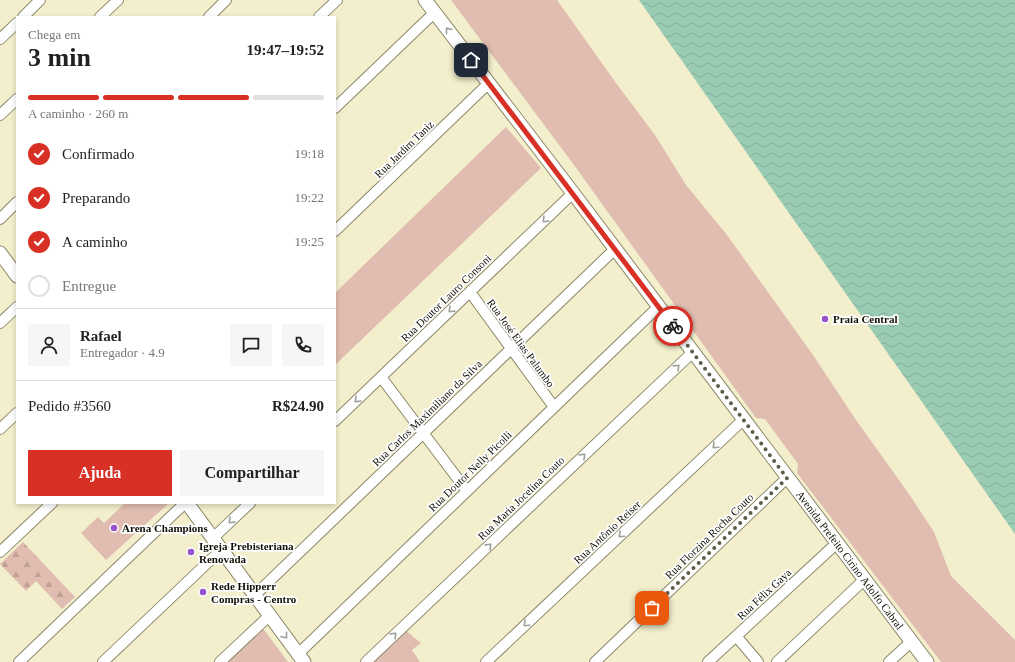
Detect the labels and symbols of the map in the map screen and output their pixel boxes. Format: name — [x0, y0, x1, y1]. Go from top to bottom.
one-way arrow — [446, 28, 453, 35]
pin — [454, 43, 488, 77]
street label: Rua Jardim Taniz — [372, 118, 436, 180]
one-way arrow — [542, 215, 550, 223]
street label: Rua Doutor Lauro Consoni — [399, 252, 493, 344]
street label: Rua José Elias Palumbo — [485, 297, 557, 390]
one-way arrow — [448, 305, 456, 312]
courier — [653, 306, 693, 346]
place label: Praia Central — [833, 313, 897, 325]
marker: Praia Central — [820, 314, 830, 324]
street label: Rua Carlos Maximiliano da Silva — [370, 357, 484, 468]
one-way arrow — [672, 364, 680, 371]
one-way arrow — [354, 395, 362, 402]
street label: Rua Doutor Nelly Picolli — [426, 428, 514, 514]
one-way arrow — [712, 441, 720, 448]
street label: Rua Maria Jocelina Couto — [475, 453, 567, 542]
one-way arrow — [578, 453, 586, 461]
street label: Avenida Prefeito Cirino Adolfo Cabral — [794, 488, 906, 632]
street label: Rua Florzina Rocha Couto — [663, 490, 756, 581]
street label: Rua Antônio Reiser — [571, 498, 643, 566]
one-way arrow — [228, 516, 236, 524]
place label: Arena Champions — [122, 522, 208, 534]
marker: Arena Champions — [109, 523, 119, 533]
one-way arrow — [618, 530, 626, 538]
place label: Igreja Prebisteriana Renovada — [199, 540, 294, 565]
one-way arrow — [484, 543, 492, 550]
marker: Igreja Prebisteriana Renovada — [186, 547, 196, 557]
street label: Rua Félix Gaya — [735, 566, 793, 622]
place label: Rede Hipperr Compras - Centro — [211, 580, 297, 605]
marker: Rede Hipperr Compras - Centro — [198, 587, 208, 597]
pin — [635, 591, 669, 625]
one-way arrow — [523, 619, 531, 627]
one-way arrow — [280, 631, 287, 638]
one-way arrow — [389, 632, 397, 640]

